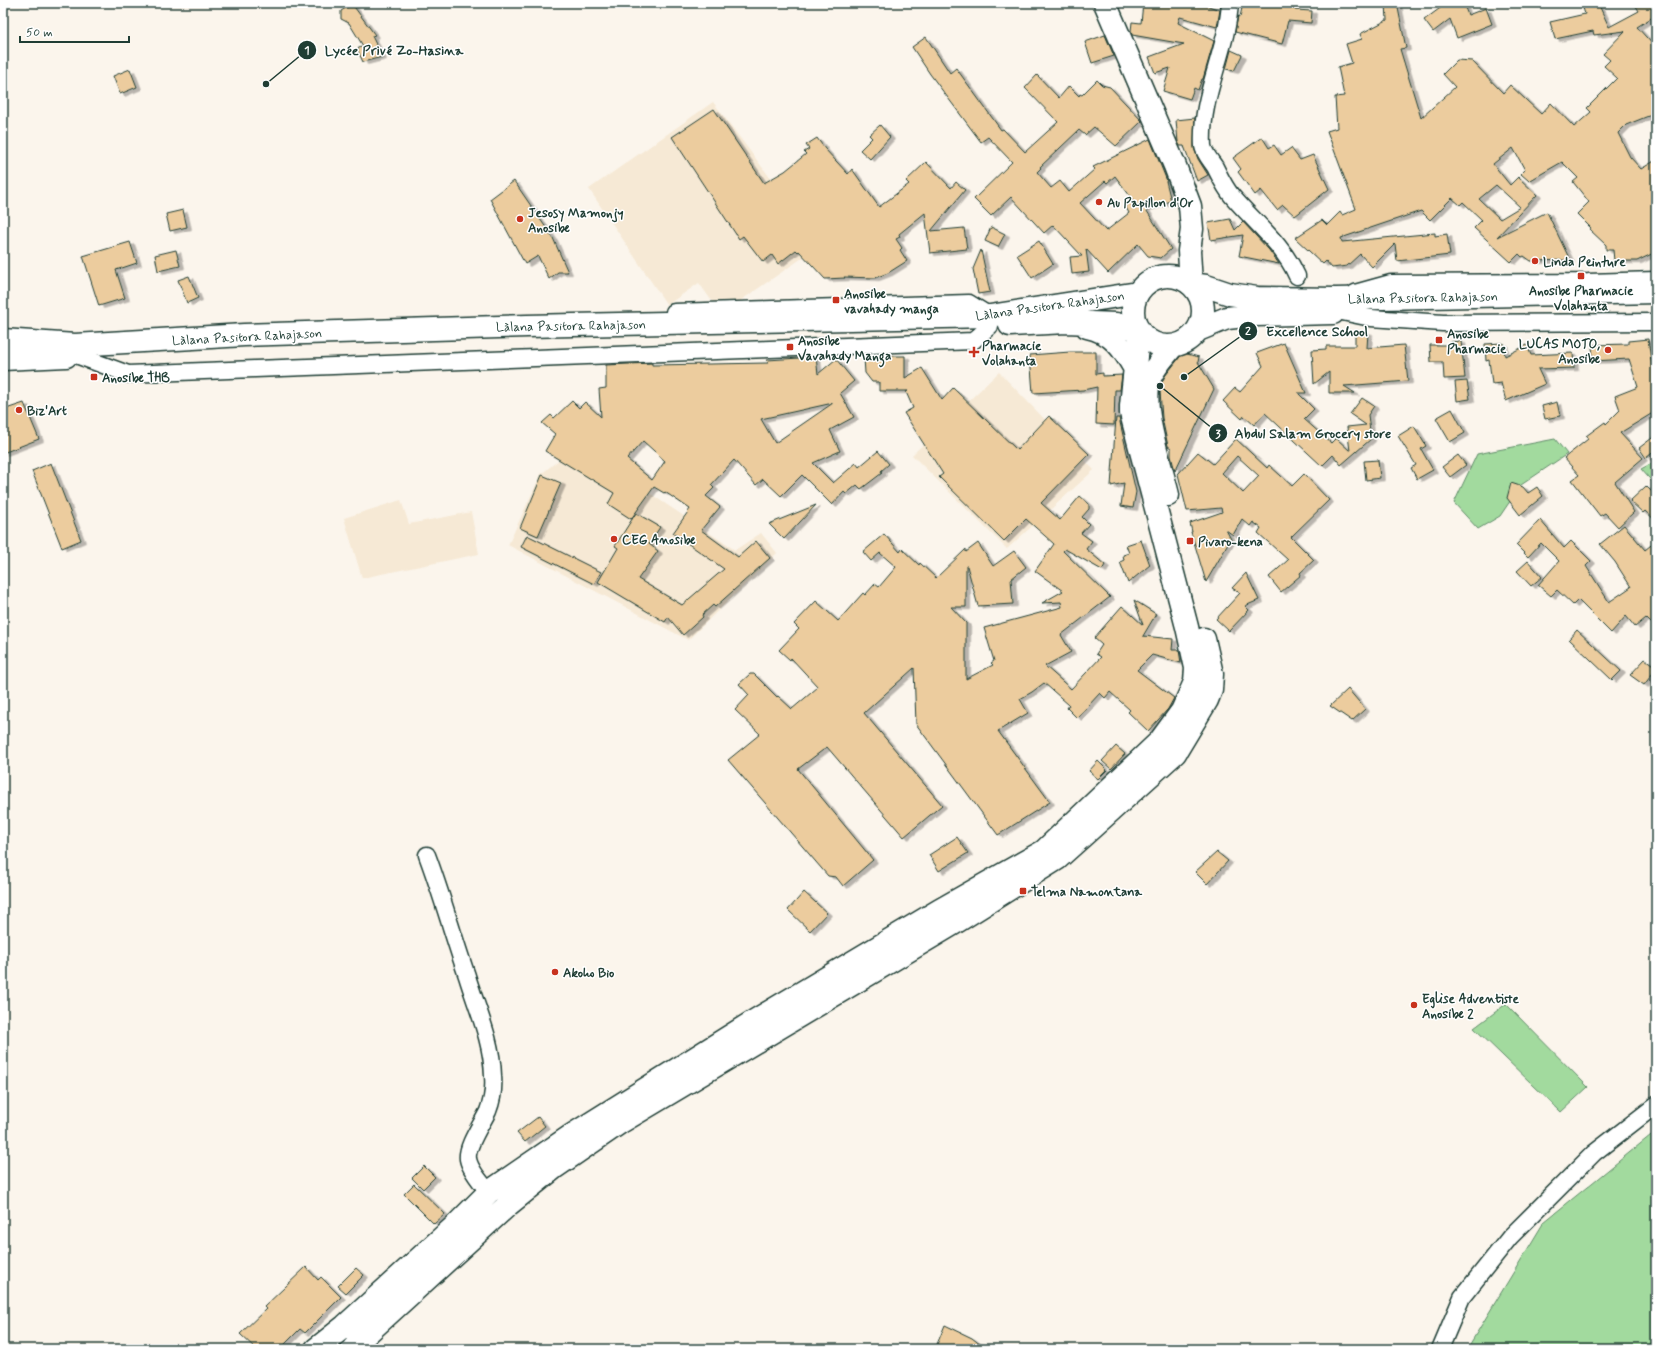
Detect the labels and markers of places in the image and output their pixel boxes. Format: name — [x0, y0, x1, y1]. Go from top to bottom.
callout: Lycée Privé Zo-Hasina — [297, 37, 471, 63]
place label: Au Papillon d'Or — [1107, 195, 1194, 212]
marker: Au Papillon d'Or — [1094, 197, 1104, 207]
place label: Jesosy Mamonjy Anosibe — [528, 205, 624, 237]
marker: Jesosy Mamonjy Anosibe — [515, 214, 525, 224]
place label: Linda Peinture — [1543, 254, 1626, 271]
marker: Linda Peinture — [1530, 256, 1540, 266]
marker: Anosibe Pharmacie Volahanta — [1576, 271, 1586, 281]
place label: Anosibe Pharmacie Volahanta — [1529, 283, 1634, 315]
place label: Anosibe vavahady manga — [844, 286, 939, 321]
marker: Anosibe vavahady manga — [831, 295, 841, 305]
callout: Excellence School — [1238, 318, 1377, 344]
place label: Anosibe Pharmacie — [1447, 326, 1507, 358]
place label: Anosibe Vavahady Manga — [798, 333, 891, 368]
marker: Anosibe Pharmacie — [1434, 335, 1444, 345]
place label: LUCAS MOTO, Anosibe — [1519, 336, 1600, 368]
place label: Pharmacie Volahanta — [982, 338, 1042, 370]
marker: Anosibe Vavahady Manga — [785, 342, 795, 352]
marker: LUCAS MOTO, Anosibe — [1603, 345, 1613, 355]
marker: Pharmacie Volahanta — [969, 347, 979, 357]
place label: Anosibe THB — [102, 370, 170, 387]
marker: Anosibe THB — [89, 372, 99, 382]
place label: Biz'Art — [27, 403, 67, 420]
marker: Biz'Art — [14, 405, 24, 415]
callout: Abdul Salam Grocery store — [1208, 420, 1399, 446]
place label: CEG Anosibe — [622, 532, 696, 549]
marker: CEG Anosibe — [609, 534, 619, 544]
place label: Pivaro-kena — [1198, 534, 1263, 551]
marker: Pivaro-kena — [1185, 536, 1195, 546]
place label: Telma Namontana — [1031, 884, 1143, 901]
marker: Telma Namontana — [1018, 886, 1028, 896]
place label: Akoho Bio — [563, 965, 615, 982]
marker: Akoho Bio — [550, 967, 560, 977]
place label: Eglise Adventiste Anosibe 2 — [1422, 991, 1520, 1023]
marker: Eglise Adventiste Anosibe 2 — [1409, 1000, 1419, 1010]

